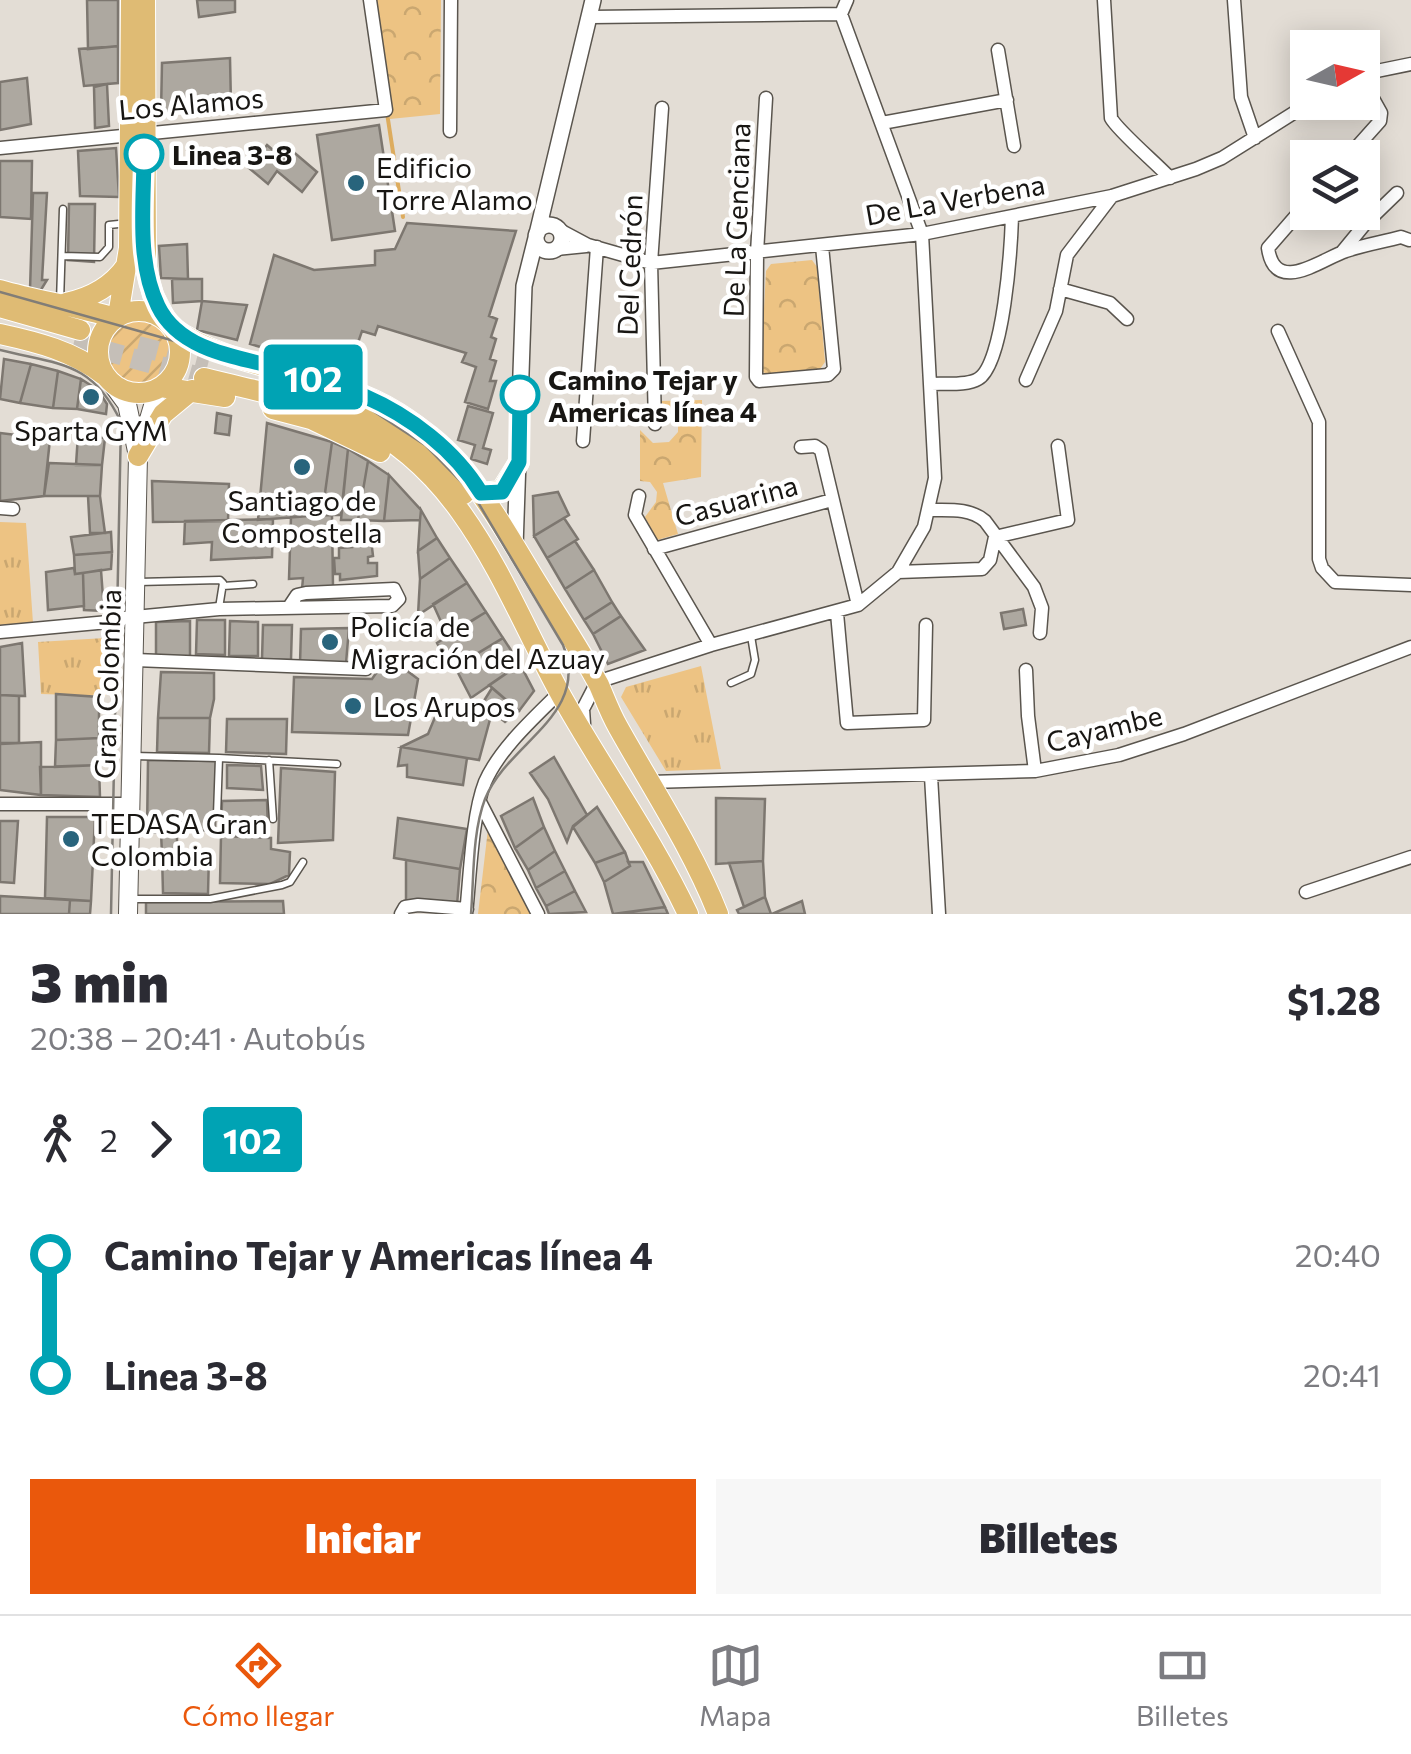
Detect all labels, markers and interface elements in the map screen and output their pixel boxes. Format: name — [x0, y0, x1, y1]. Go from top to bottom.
north arrow — [1290, 30, 1380, 120]
map controls — [1290, 30, 1380, 230]
street label: Los Alamos — [117, 80, 265, 126]
street label: De La Genciana — [716, 122, 756, 318]
marker: Linea 3-8 — [125, 135, 163, 173]
place label: Linea 3-8 — [172, 137, 293, 171]
button: layers — [1290, 140, 1380, 230]
place label: Edificio Torre Alamo — [376, 150, 533, 216]
street label: De La Verbena — [862, 166, 1048, 232]
marker: Edificio Torre Alamo — [345, 172, 367, 194]
street label: Del Cedrón — [610, 194, 648, 336]
line badge: 102 — [256, 344, 370, 410]
text: 102 — [284, 356, 342, 399]
place label: Camino Tejar y Americas línea 4 — [548, 362, 757, 428]
marker: Camino Tejar y Americas línea 4 — [501, 376, 539, 414]
marker: Sparta GYM — [80, 386, 102, 408]
place label: Sparta GYM — [14, 413, 168, 447]
marker: Santiago de Compostella — [291, 456, 313, 478]
street label: Casuarina — [671, 467, 801, 533]
place label: Santiago de Compostella — [222, 483, 382, 549]
street label: Gran Colombia — [87, 588, 127, 780]
place label: Policía de Migración del Azuay — [350, 609, 605, 675]
marker: Policía de Migración del Azuay — [319, 631, 341, 653]
place label: Los Arupos — [373, 689, 515, 723]
marker: Los Arupos — [342, 695, 364, 717]
street label: Cayambe — [1043, 697, 1165, 759]
place label: TEDASA Gran Colombia — [91, 806, 268, 872]
marker: TEDASA Gran Colombia — [60, 828, 82, 850]
text: 3 min — [30, 946, 169, 1013]
text: $1.28 — [1287, 976, 1381, 1023]
text: 20:38 – 20:41 · Autobús — [30, 1017, 366, 1057]
icon: walk — [30, 1112, 85, 1167]
icon: forward — [133, 1112, 188, 1167]
text: 102 — [223, 1118, 282, 1161]
text: 2 — [100, 1119, 118, 1159]
text: Camino Tejar y Americas línea 4 — [104, 1231, 653, 1278]
text: 20:40 — [1295, 1234, 1381, 1274]
text: Linea 3-8 — [104, 1351, 268, 1398]
text: 20:41 — [1303, 1354, 1381, 1394]
button: Iniciar — [30, 1479, 696, 1594]
button: Billetes — [716, 1479, 1381, 1594]
tab: Cómo llegar — [182, 1638, 334, 1732]
tab: Mapa — [699, 1638, 771, 1732]
tab: Billetes — [1136, 1638, 1229, 1732]

